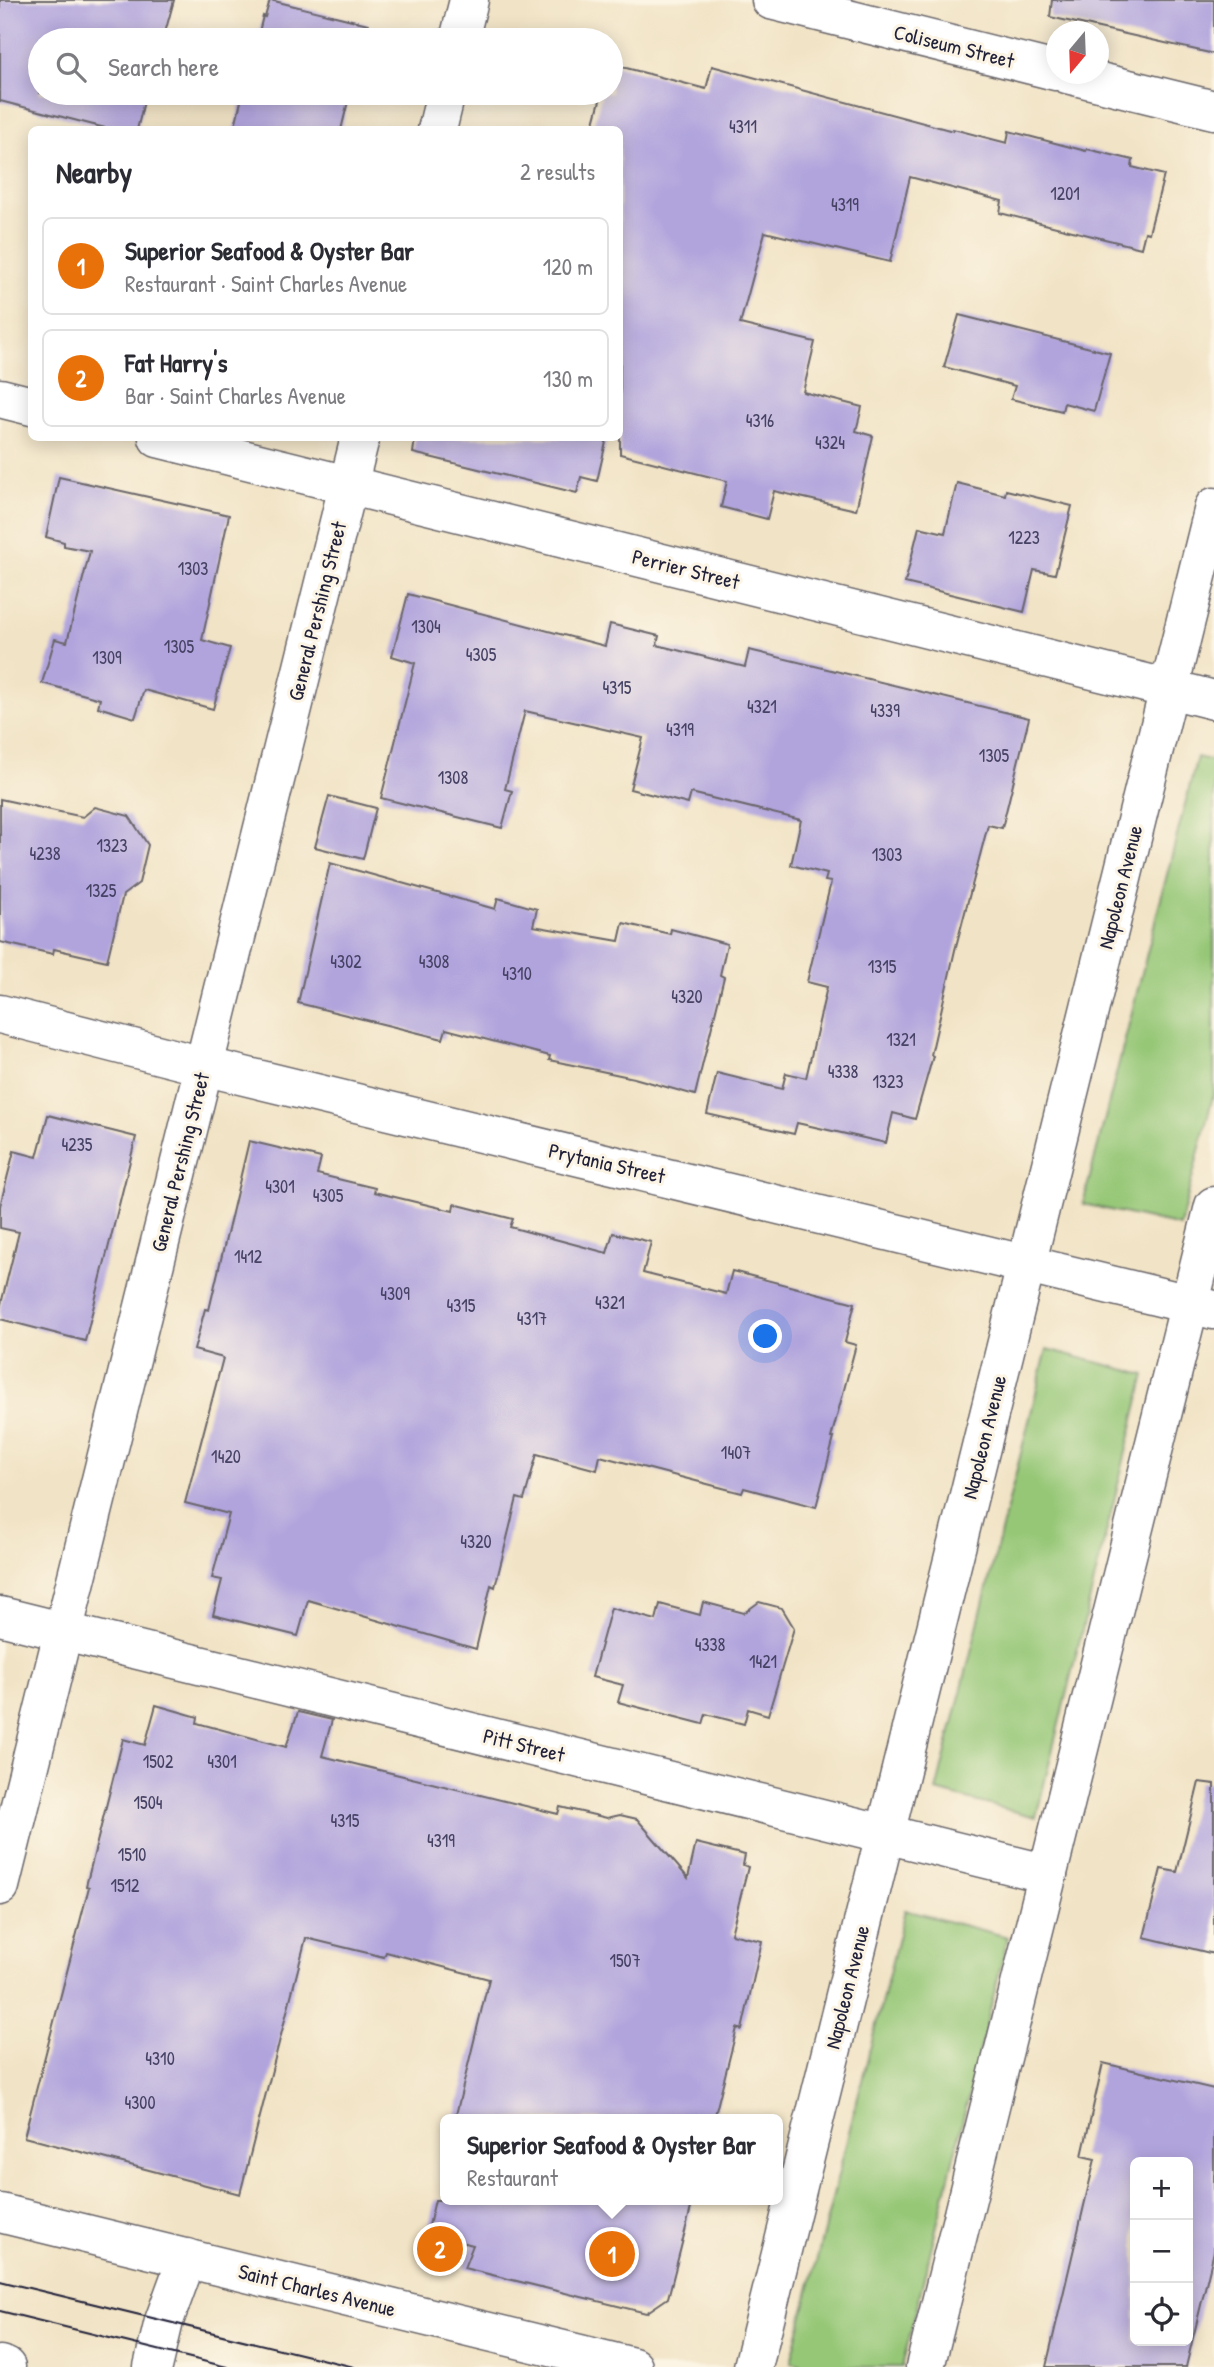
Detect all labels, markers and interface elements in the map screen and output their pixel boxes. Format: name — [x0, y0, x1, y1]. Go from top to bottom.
street label: Coliseum Street — [891, 17, 1018, 75]
north arrow — [1046, 21, 1109, 84]
search box — [28, 28, 623, 105]
icon: search — [52, 48, 90, 86]
text: Search here — [108, 49, 219, 84]
house number: 4311 — [729, 114, 757, 139]
text: Nearby — [56, 152, 132, 192]
text: 2 results — [520, 156, 595, 187]
house number: 1201 — [1050, 181, 1080, 206]
house number: 4319 — [831, 192, 859, 217]
text: Superior Seafood & Oyster Bar — [125, 233, 414, 268]
text: 1 — [77, 251, 85, 282]
text: 120 m — [543, 251, 593, 282]
text: Restaurant · Saint Charles Avenue — [125, 268, 407, 299]
text: Fat Harry's — [125, 345, 228, 380]
text: 2 — [76, 363, 86, 394]
text: 130 m — [543, 363, 593, 394]
text: Bar · Saint Charles Avenue — [125, 380, 346, 411]
house number: 4316 — [746, 408, 774, 433]
house number: 4324 — [815, 430, 845, 455]
street label: General Pershing Street — [281, 518, 353, 704]
house number: 1223 — [1008, 525, 1040, 550]
street label: Perrier Street — [629, 542, 743, 597]
house number: 1303 — [178, 556, 208, 581]
house number: 1304 — [411, 614, 441, 639]
house number: 1305 — [164, 634, 195, 659]
house number: 4305 — [466, 642, 497, 667]
house number: 1309 — [92, 645, 122, 670]
house number: 4315 — [603, 675, 632, 700]
house number: 4321 — [747, 694, 777, 719]
house number: 4339 — [870, 698, 900, 723]
house number: 4319 — [666, 717, 694, 742]
house number: 1305 — [979, 743, 1010, 768]
house number: 1308 — [438, 765, 468, 790]
street label: Napoleon Avenue — [1091, 822, 1149, 952]
house number: 1323 — [96, 833, 128, 858]
house number: 4238 — [29, 841, 61, 866]
house number: 1303 — [872, 842, 902, 867]
house number: 1325 — [86, 878, 117, 903]
house number: 4302 — [330, 949, 362, 974]
house number: 4308 — [419, 949, 450, 974]
house number: 1315 — [868, 954, 897, 979]
house number: 4310 — [502, 961, 532, 986]
house number: 4320 — [671, 984, 703, 1009]
house number: 1321 — [886, 1027, 916, 1052]
house number: 4338 — [828, 1059, 859, 1084]
street label: General Pershing Street — [144, 1069, 216, 1255]
house number: 1323 — [872, 1069, 904, 1094]
house number: 4235 — [62, 1132, 93, 1157]
street label: Prytania Street — [546, 1136, 669, 1191]
house number: 4301 — [265, 1174, 295, 1199]
house number: 4305 — [313, 1183, 344, 1208]
house number: 1412 — [234, 1244, 263, 1269]
house number: 4309 — [380, 1281, 410, 1306]
house number: 4321 — [595, 1290, 625, 1315]
house number: 4315 — [447, 1293, 476, 1318]
house number: 4317 — [517, 1306, 547, 1331]
your location — [748, 1319, 782, 1353]
street label: Napoleon Avenue — [955, 1372, 1013, 1502]
house number: 1407 — [721, 1440, 751, 1465]
house number: 1420 — [211, 1444, 241, 1469]
house number: 4320 — [460, 1529, 492, 1554]
house number: 4338 — [695, 1632, 726, 1657]
house number: 1421 — [749, 1649, 777, 1674]
street label: Pitt Street — [480, 1721, 569, 1769]
house number: 1502 — [143, 1749, 174, 1774]
house number: 4301 — [207, 1749, 237, 1774]
house number: 1504 — [134, 1790, 163, 1815]
house number: 4315 — [331, 1808, 360, 1833]
house number: 4319 — [427, 1828, 455, 1853]
house number: 1510 — [118, 1842, 146, 1867]
house number: 1512 — [110, 1873, 140, 1898]
street label: Napoleon Avenue — [818, 1922, 876, 2052]
house number: 1507 — [609, 1948, 641, 1973]
house number: 4310 — [145, 2046, 175, 2071]
house number: 4300 — [125, 2090, 155, 2115]
popup — [440, 2114, 783, 2205]
text: Superior Seafood & Oyster Bar — [467, 2127, 756, 2162]
map controls — [1130, 2157, 1193, 2346]
button: + — [1130, 2157, 1193, 2220]
text: Restaurant — [467, 2162, 558, 2193]
button: − — [1130, 2220, 1193, 2283]
pin: 2 — [417, 2223, 463, 2275]
pin: 1 — [589, 2228, 635, 2280]
street label: Saint Charles Avenue — [235, 2256, 399, 2324]
button: locate — [1130, 2283, 1193, 2346]

